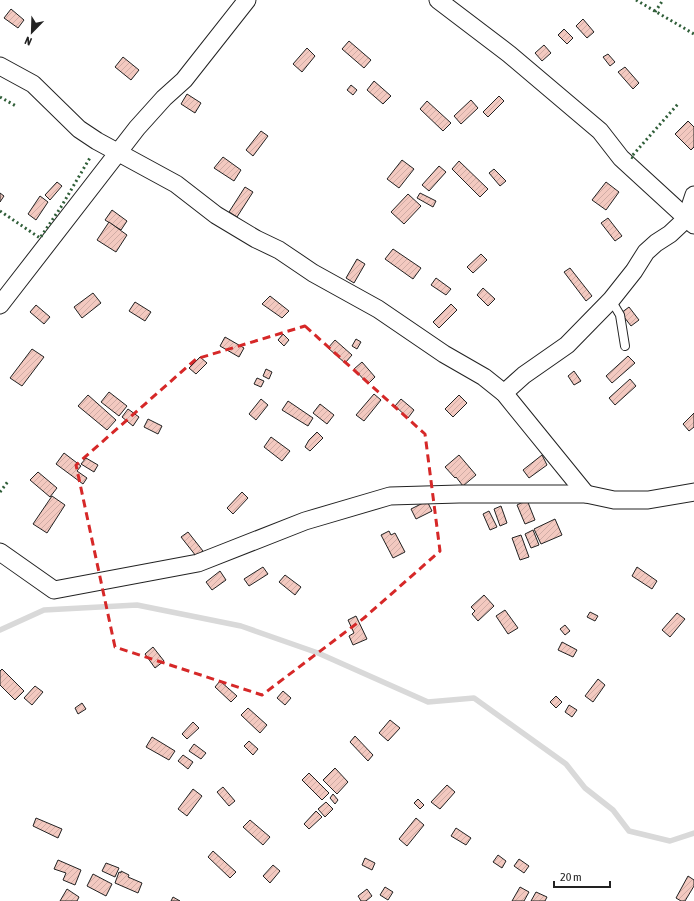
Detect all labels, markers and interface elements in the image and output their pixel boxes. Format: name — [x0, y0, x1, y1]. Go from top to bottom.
north arrow — [12, 12, 52, 52]
text: N — [23, 34, 33, 48]
scale bar — [554, 863, 610, 889]
text: 20 m — [560, 870, 582, 884]

